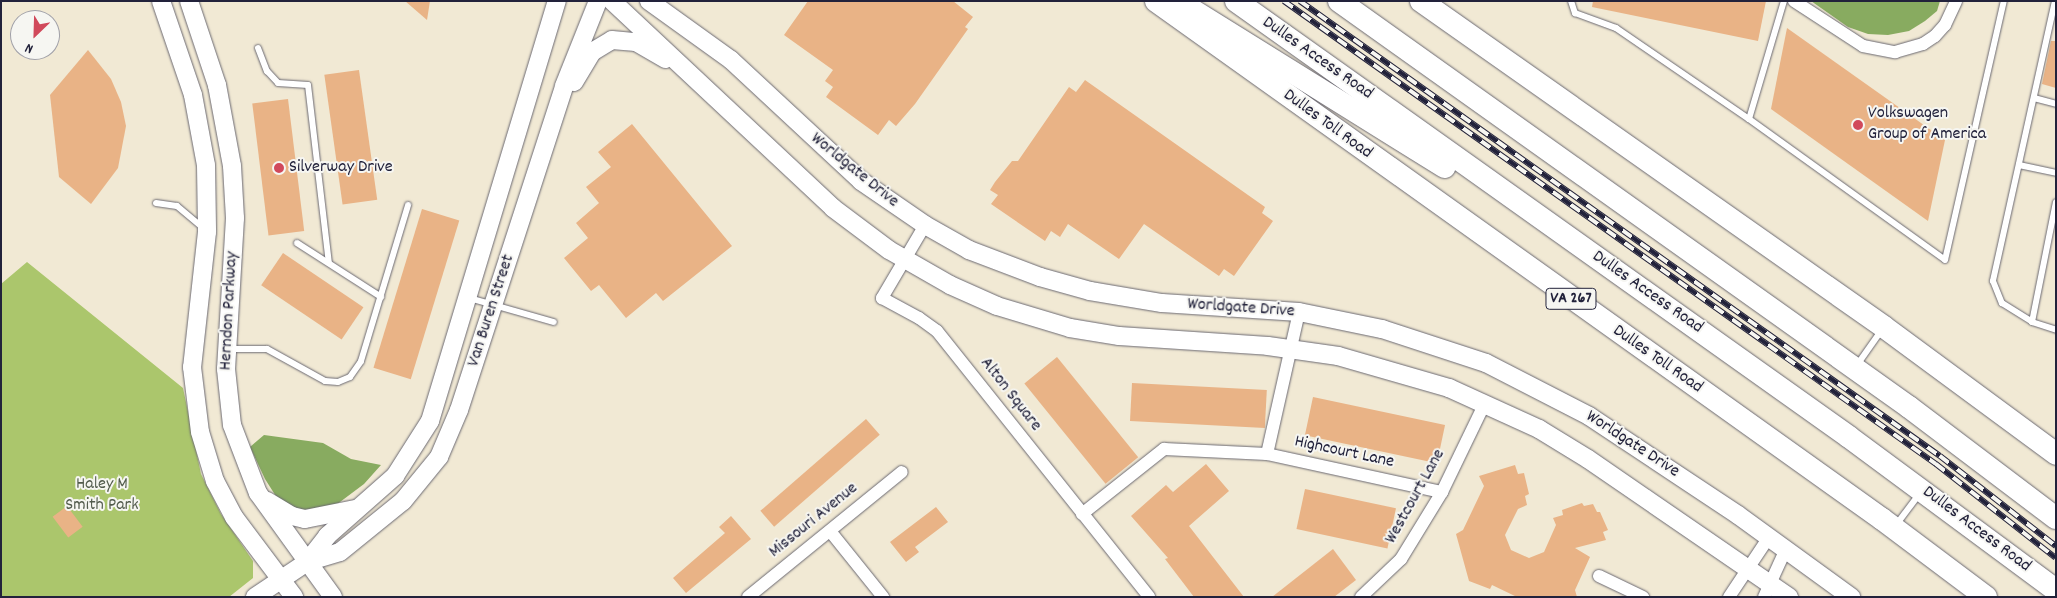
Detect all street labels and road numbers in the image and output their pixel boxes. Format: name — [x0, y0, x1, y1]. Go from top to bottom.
street label: Dulles Access Road — [1257, 13, 1377, 105]
street label: Dulles Toll Road — [1278, 85, 1376, 165]
street label: Worldgate Drive — [805, 129, 903, 213]
street label: Dulles Access Road — [1587, 247, 1707, 339]
street label: Herndon Parkway — [216, 251, 244, 371]
street label: Van Buren Street — [464, 252, 520, 370]
road number: VA 267 — [1545, 286, 1597, 312]
street label: Worldgate Drive — [1187, 294, 1295, 324]
street label: Dulles Toll Road — [1608, 321, 1706, 399]
street label: Alton Square — [974, 354, 1046, 436]
street label: Worldgate Drive — [1581, 407, 1683, 483]
street label: Highcourt Lane — [1292, 432, 1396, 474]
street label: Westcourt Lane — [1381, 446, 1451, 548]
street label: Missouri Avenue — [765, 479, 863, 563]
street label: Dulles Access Road — [1917, 482, 2035, 578]

